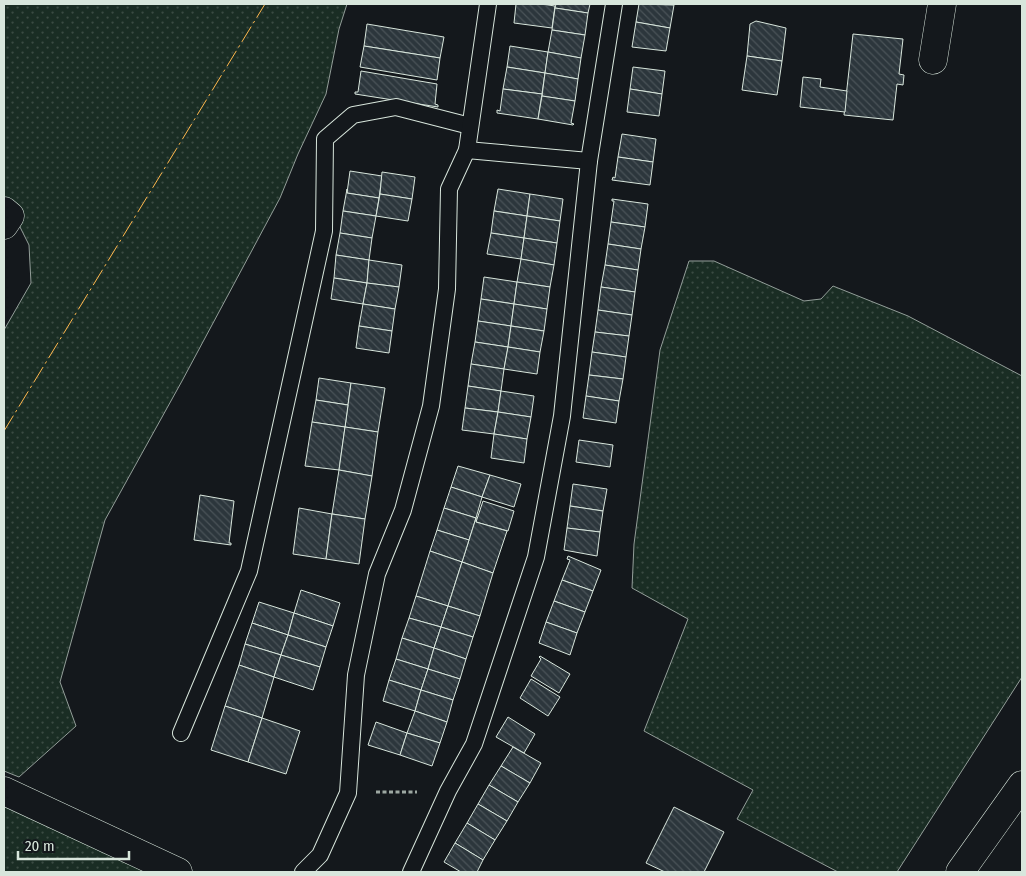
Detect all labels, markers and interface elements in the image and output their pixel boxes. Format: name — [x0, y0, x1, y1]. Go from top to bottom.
scale bar — [18, 828, 129, 860]
text: 20 m — [25, 837, 55, 855]

